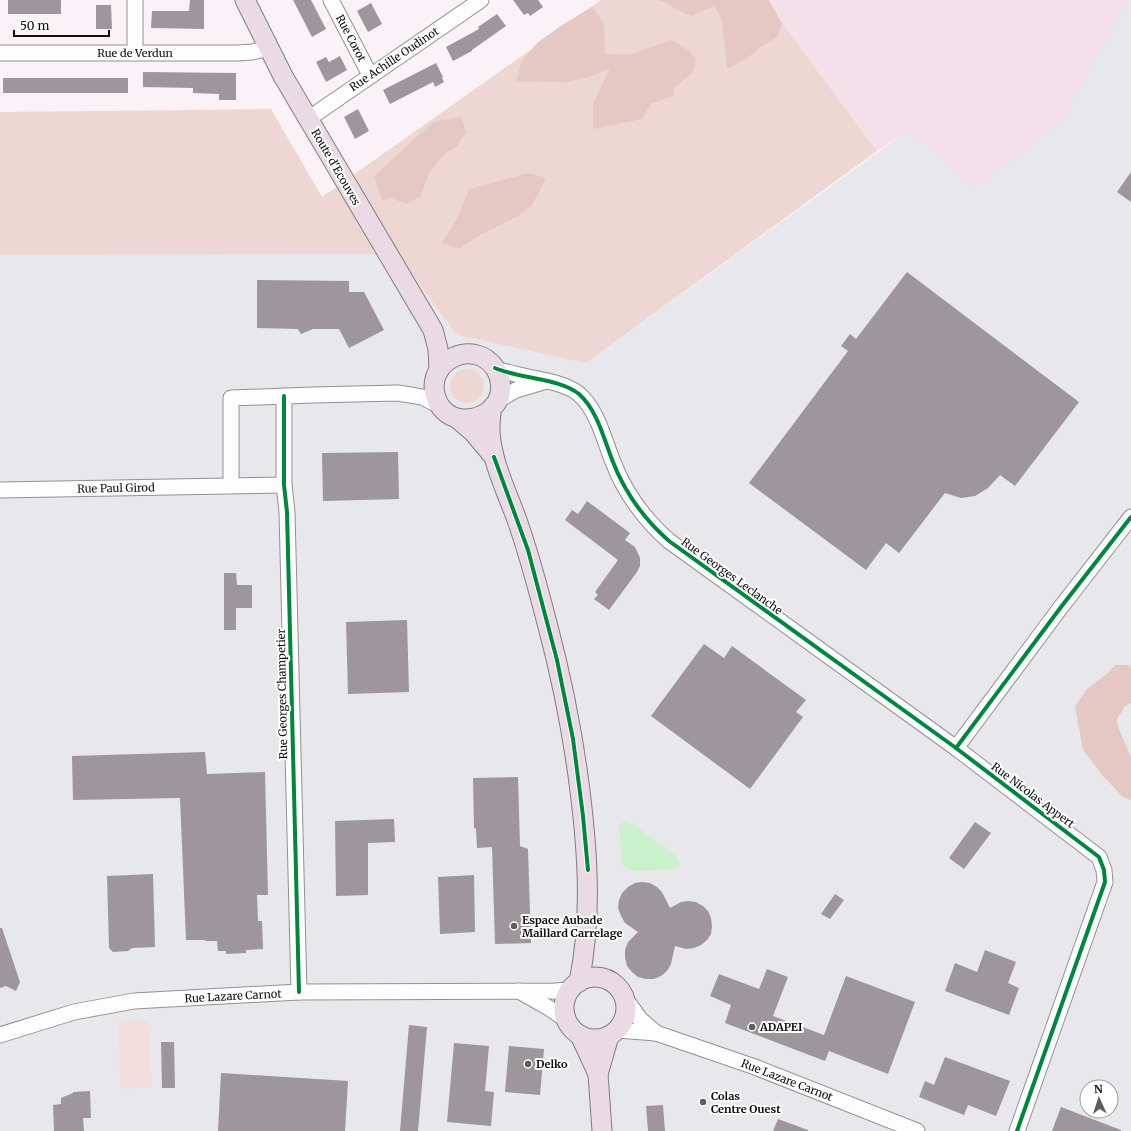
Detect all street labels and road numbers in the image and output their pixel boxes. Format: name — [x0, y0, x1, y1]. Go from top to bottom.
street label: Rue Corot — [333, 12, 370, 65]
street label: Rue Achille Oudinot — [347, 23, 442, 94]
street label: Rue de Verdun — [97, 46, 173, 60]
street label: Route d'Ecouves — [308, 126, 364, 208]
street label: Rue Paul Girod — [77, 480, 155, 496]
street label: Rue Georges Leclanche — [679, 535, 786, 618]
street label: Rue Georges Champetier — [274, 628, 290, 760]
street label: Rue Nicolas Appert — [989, 759, 1078, 831]
street label: Rue Lazare Carnot — [184, 986, 283, 1006]
street label: Rue Lazare Carnot — [739, 1056, 835, 1104]

